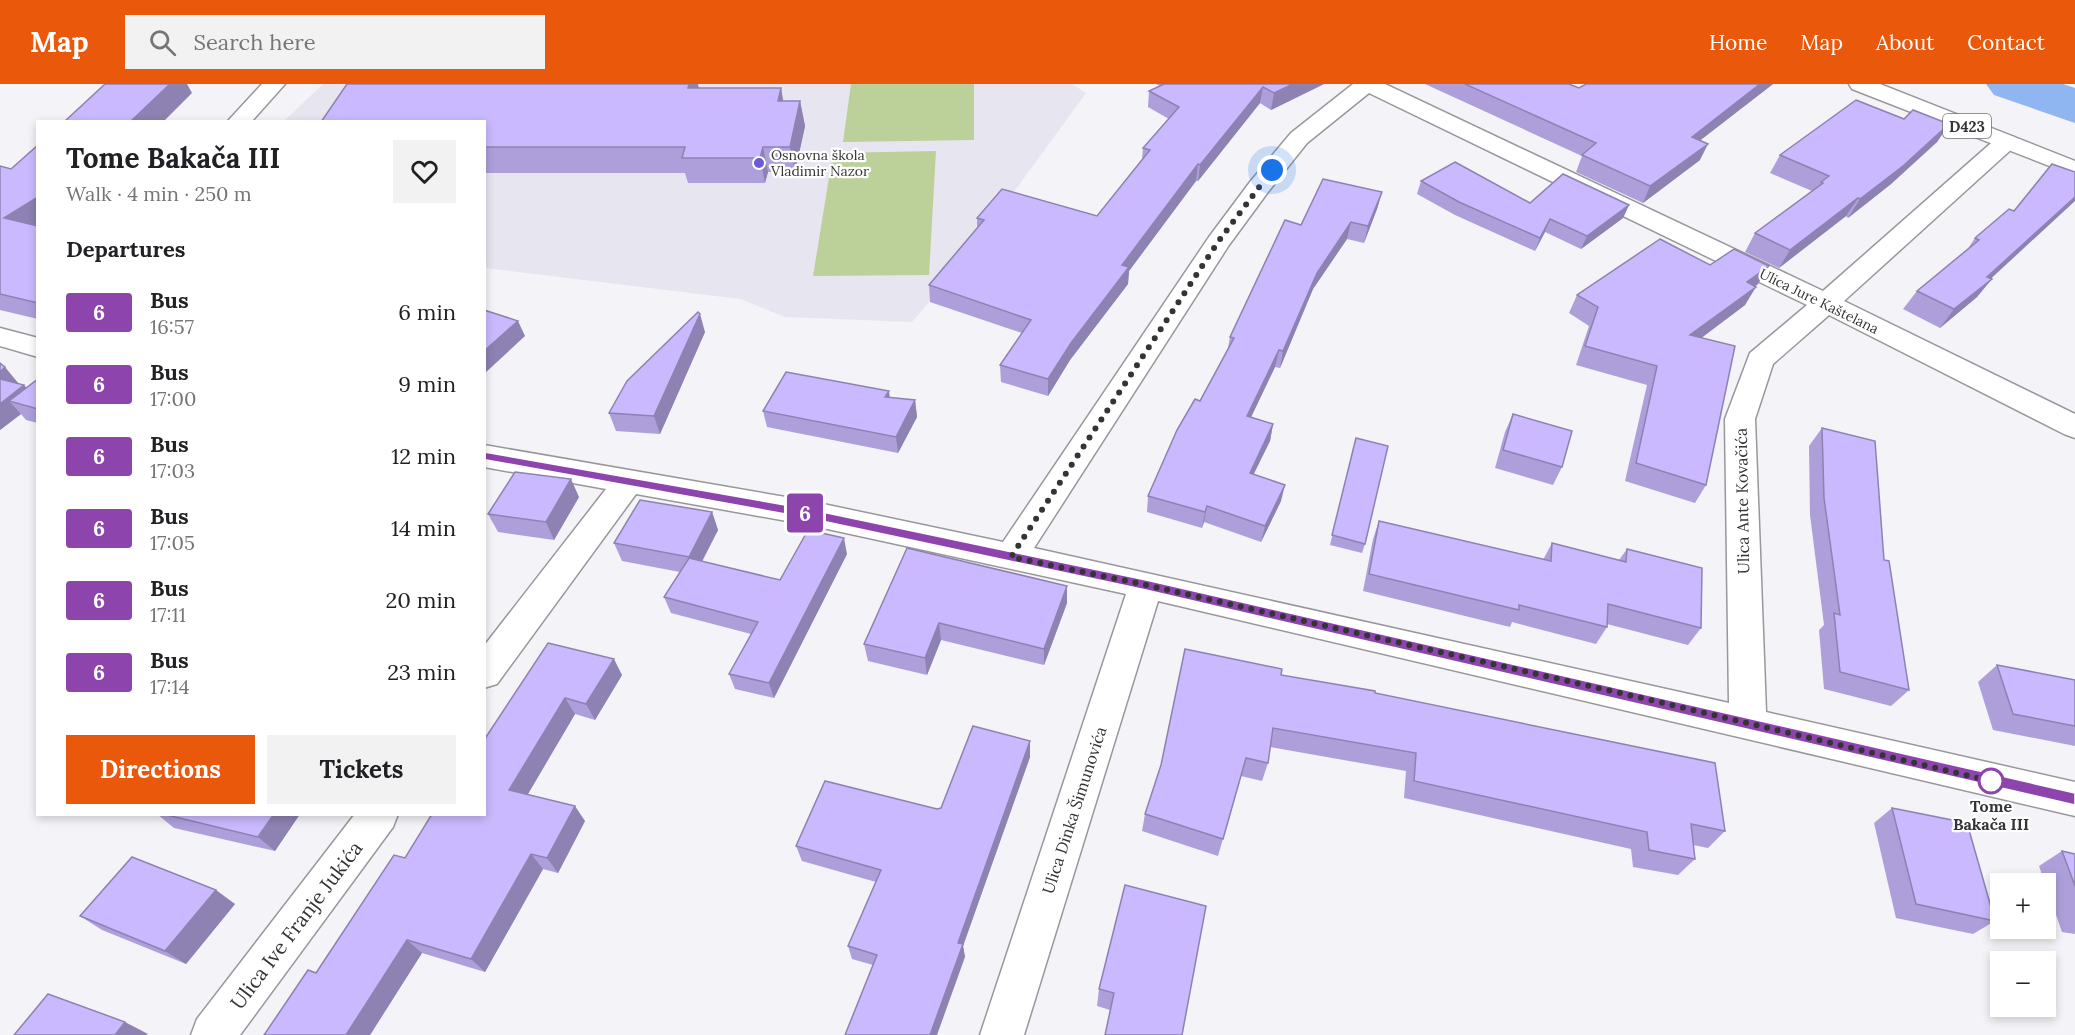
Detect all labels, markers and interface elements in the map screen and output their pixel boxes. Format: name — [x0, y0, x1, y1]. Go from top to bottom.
search box — [125, 15, 545, 69]
text: Map — [30, 24, 89, 60]
icon: search — [146, 26, 179, 59]
text: Search here — [194, 28, 316, 56]
text: Home — [1709, 29, 1767, 56]
text: Map — [1800, 29, 1843, 56]
text: About — [1876, 29, 1934, 56]
text: Contact — [1967, 29, 2045, 56]
road number: D423 — [1943, 114, 1991, 138]
text: Tome Bakača III — [66, 140, 280, 176]
button: heart — [393, 140, 456, 203]
place label: Osnovna škola Vladimir Nazor — [770, 146, 869, 180]
your location — [1257, 155, 1287, 185]
marker: Osnovna škola Vladimir Nazor — [752, 156, 766, 170]
text: Walk · 4 min · 250 m — [66, 181, 252, 206]
text: Departures — [66, 235, 185, 263]
street label: Ulica Jure Kaštelana — [1756, 264, 1882, 338]
text: Bus — [150, 286, 189, 314]
text: 6 min — [398, 298, 456, 326]
text: 6 — [93, 299, 105, 326]
text: 16:57 — [150, 314, 194, 339]
text: Bus — [150, 358, 189, 386]
text: 9 min — [398, 370, 456, 398]
text: 6 — [93, 371, 105, 398]
text: 17:00 — [150, 386, 196, 411]
street label: Ulica Ante Kovačića — [1731, 428, 1753, 574]
text: Bus — [150, 430, 189, 458]
text: 12 min — [391, 442, 456, 470]
text: 6 — [93, 443, 105, 470]
text: 17:03 — [150, 458, 195, 483]
line badge: 6 — [786, 494, 824, 532]
text: 6 — [799, 500, 811, 527]
text: Bus — [150, 502, 189, 530]
text: 14 min — [391, 514, 456, 542]
text: 6 — [93, 515, 105, 542]
text: 17:05 — [150, 530, 195, 555]
text: Bus — [150, 574, 189, 602]
text: 20 min — [386, 586, 456, 614]
text: 6 — [93, 587, 105, 614]
text: 17:11 — [150, 602, 186, 627]
text: Bus — [150, 646, 189, 674]
text: 23 min — [387, 658, 456, 686]
text: 6 — [93, 659, 105, 686]
text: 17:14 — [150, 674, 190, 699]
street label: Ulica Dinka Šimunovića — [1038, 724, 1110, 896]
button: Directions — [66, 735, 255, 804]
button: Tickets — [267, 735, 456, 804]
marker: Tome Bakača III — [1978, 768, 2004, 794]
place label: Tome Bakača III — [1953, 796, 2029, 834]
street label: Ulica Ive Franje Jukića — [225, 836, 367, 1014]
map controls — [1990, 873, 2056, 1017]
button: + — [1990, 873, 2056, 939]
button: − — [1990, 951, 2056, 1017]

